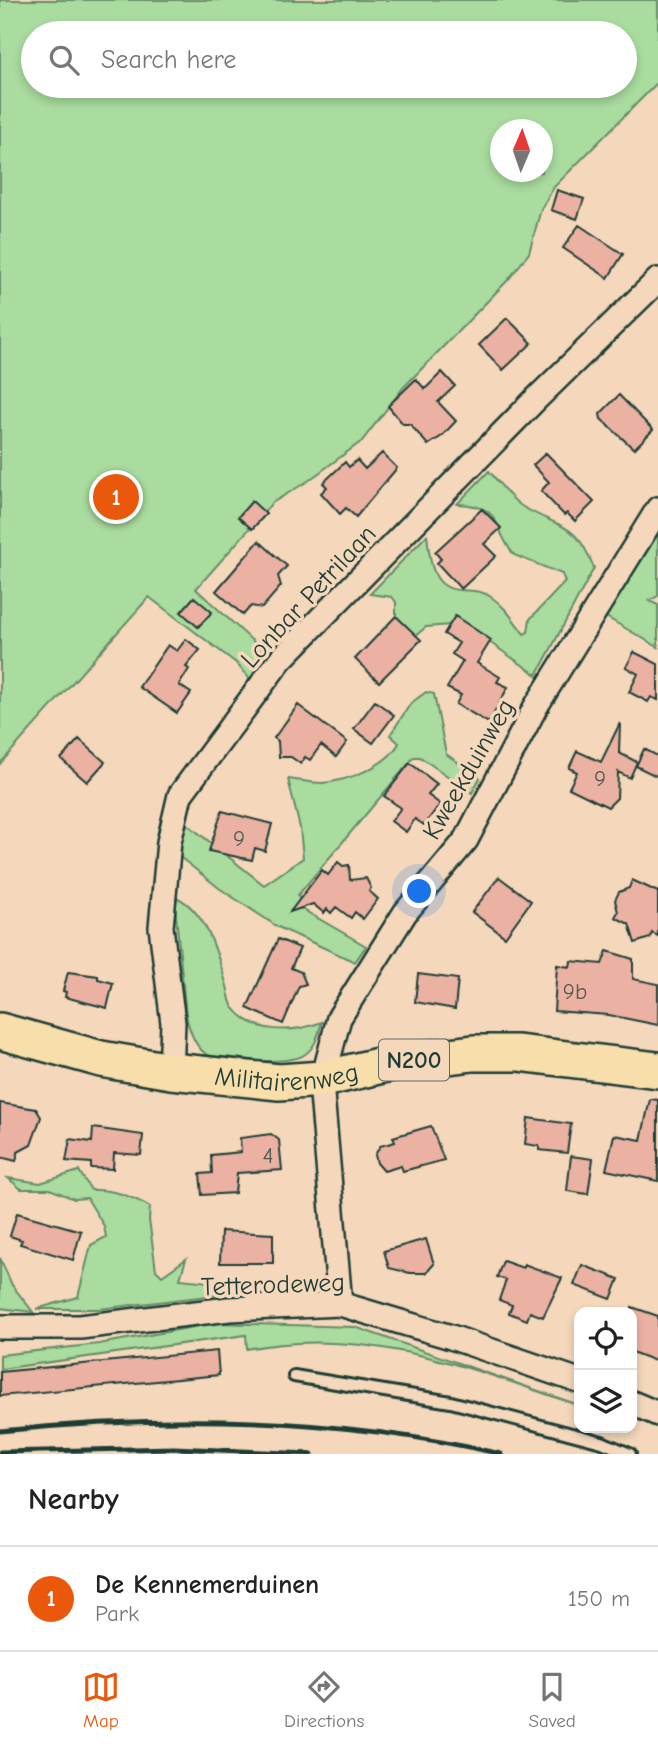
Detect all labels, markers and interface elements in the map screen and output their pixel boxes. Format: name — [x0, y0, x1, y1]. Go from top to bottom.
search box — [21, 21, 637, 98]
icon: search — [45, 41, 83, 79]
text: Search here — [101, 45, 236, 75]
north arrow — [490, 119, 553, 182]
pin: 1 — [93, 471, 139, 523]
street label: Lonbar Petrilaan — [235, 519, 382, 674]
street label: Kweekduinweg — [417, 694, 521, 845]
house number: 9 — [594, 765, 606, 792]
house number: 9 — [233, 825, 245, 852]
your location — [402, 874, 436, 908]
house number: 9b — [563, 978, 587, 1005]
road number: N200 — [379, 1040, 449, 1080]
street label: Militairenweg — [213, 1057, 361, 1098]
house number: 4 — [262, 1142, 274, 1169]
street label: Tetterodeweg — [201, 1267, 346, 1303]
map controls — [574, 1307, 637, 1433]
button: locate — [574, 1307, 637, 1370]
button: layers — [574, 1370, 637, 1433]
text: Nearby — [28, 1482, 119, 1517]
text: De Kennemerduinen — [95, 1570, 319, 1600]
text: 1 — [46, 1585, 56, 1612]
text: 150 m — [568, 1585, 630, 1612]
text: Park — [95, 1600, 139, 1627]
tab: Map — [82, 1668, 120, 1732]
tab: Directions — [284, 1668, 364, 1732]
tab: Saved — [529, 1668, 576, 1732]

